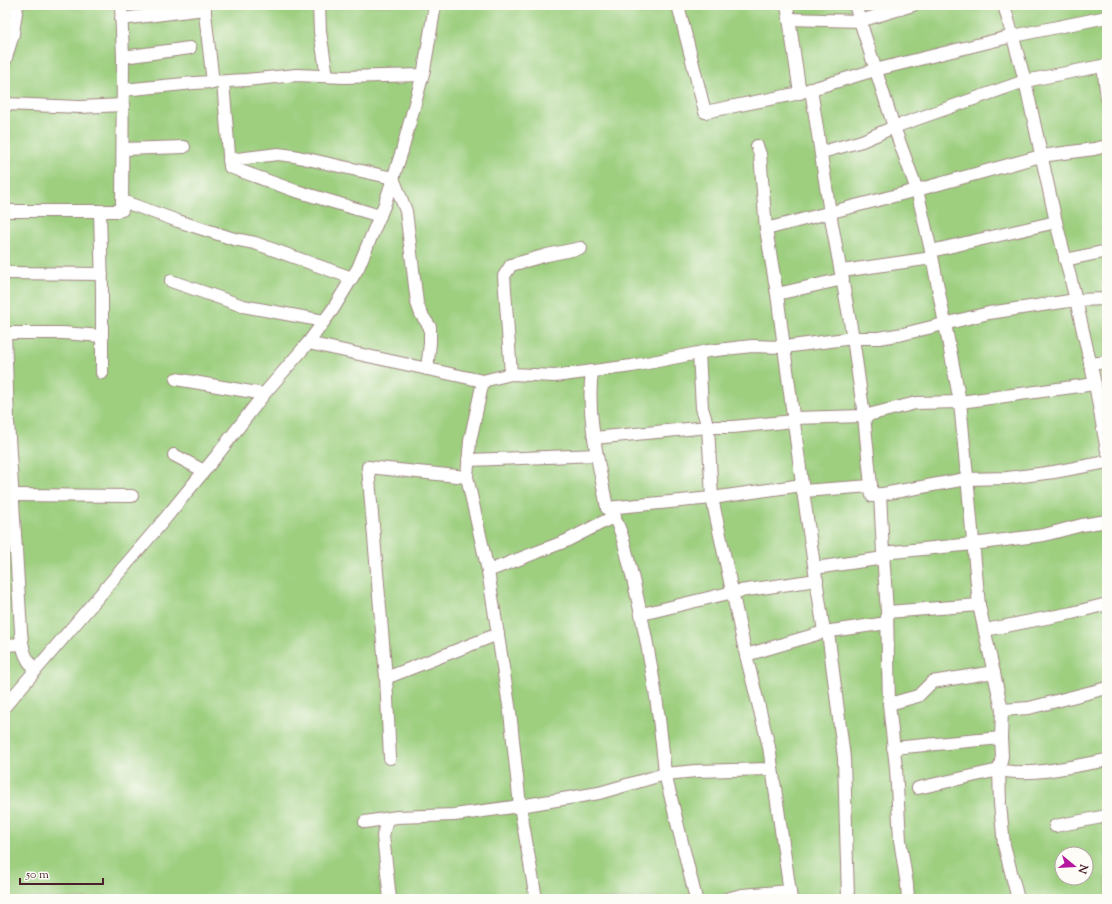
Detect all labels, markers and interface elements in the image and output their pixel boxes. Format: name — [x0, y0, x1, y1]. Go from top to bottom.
north arrow — [1054, 846, 1094, 886]
scale bar — [20, 860, 103, 886]
text: N — [1074, 861, 1092, 876]
text: 50 m — [25, 866, 49, 884]

